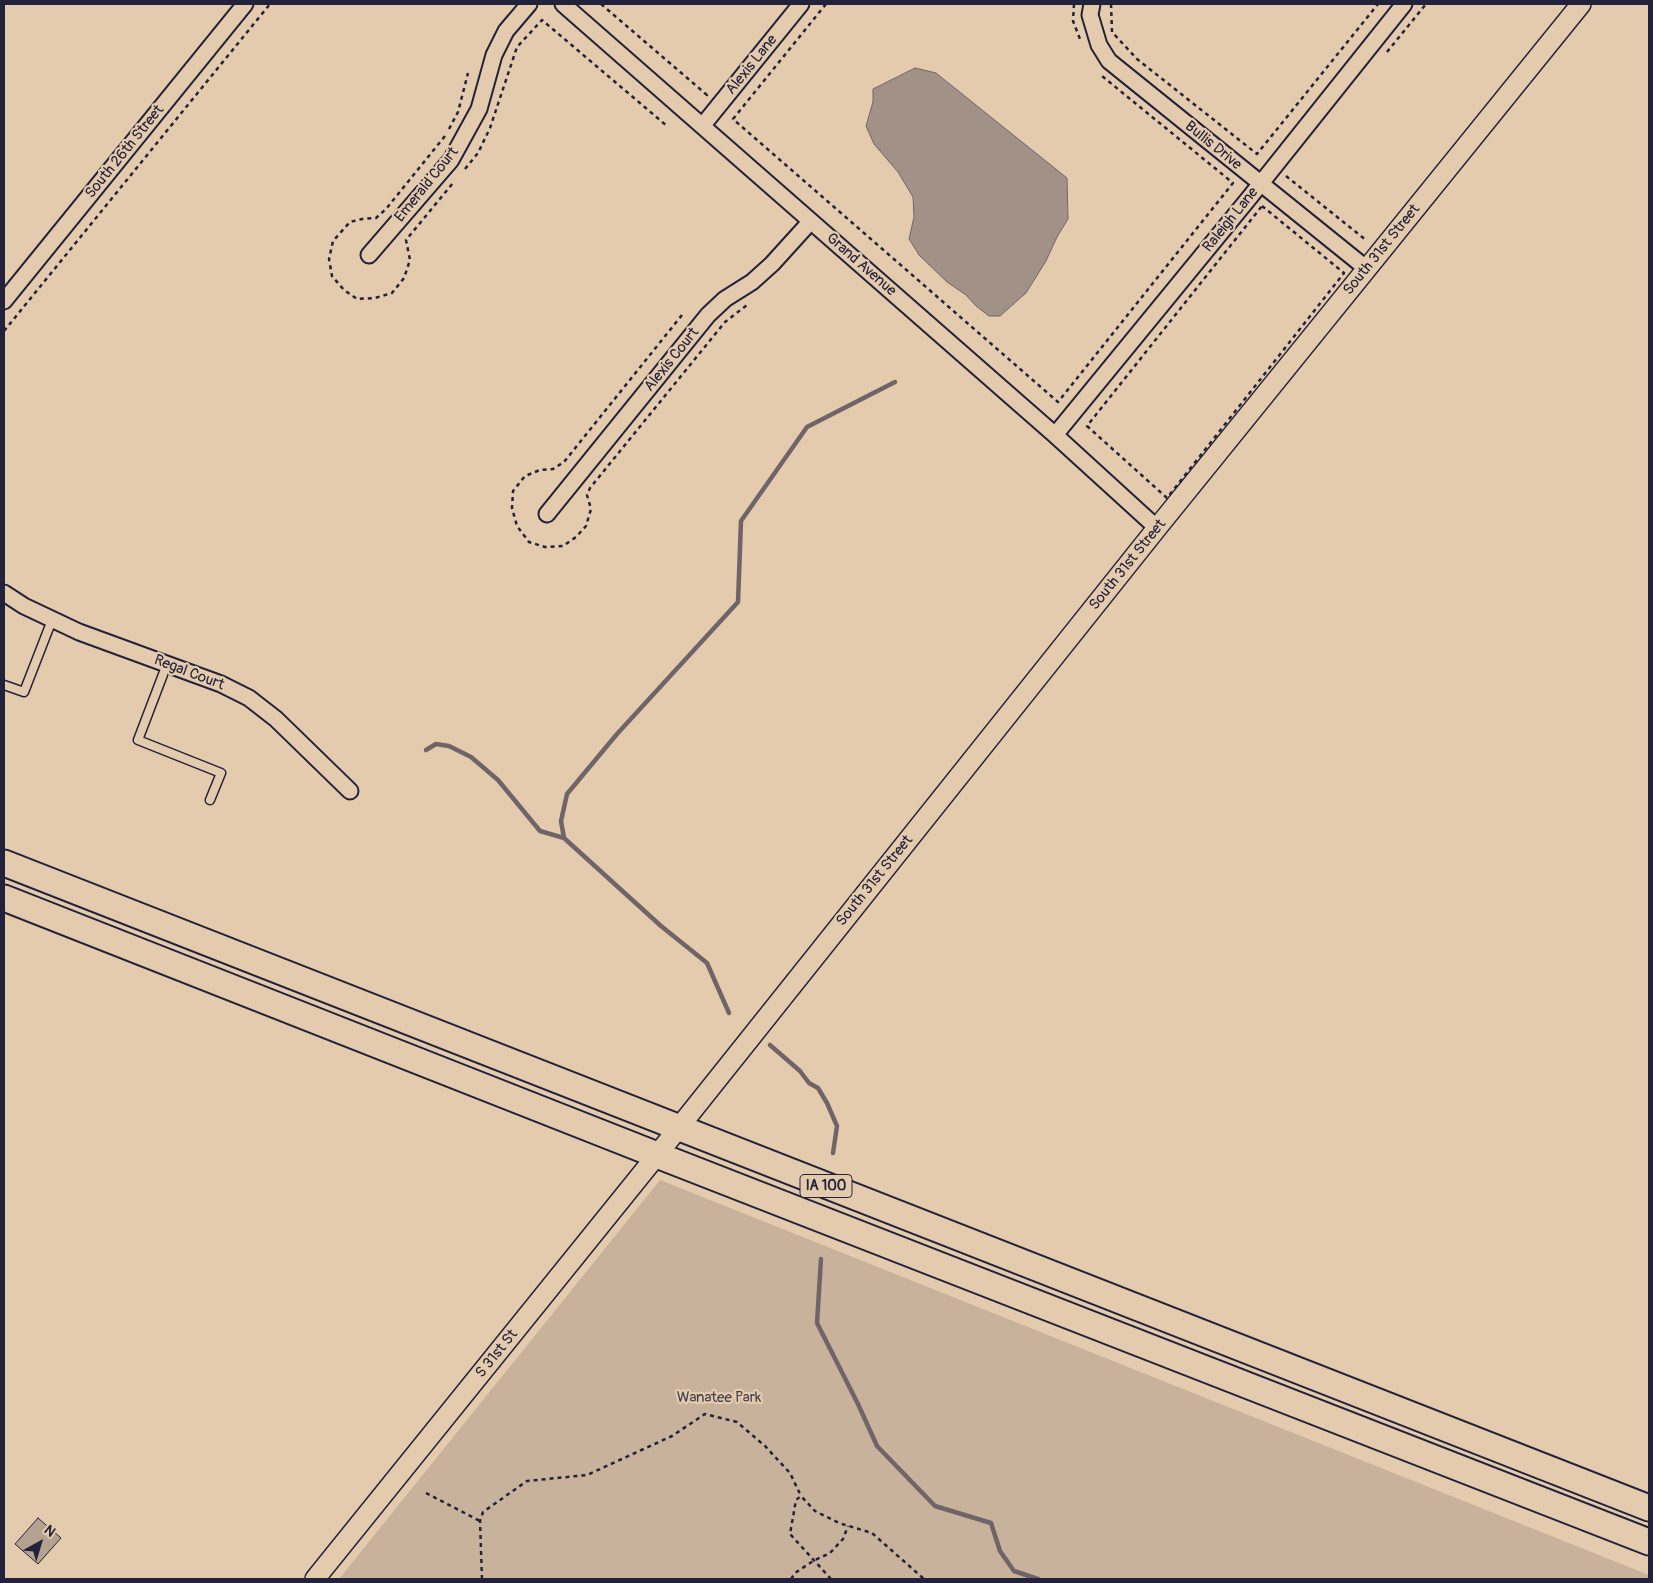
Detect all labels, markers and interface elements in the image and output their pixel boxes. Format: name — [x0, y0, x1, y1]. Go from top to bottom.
street label: Alexis Lane — [722, 31, 782, 99]
street label: South 26th Street — [82, 102, 168, 202]
street label: Bullis Drive — [1181, 118, 1245, 174]
street label: Emerald Court — [391, 144, 463, 226]
street label: Raleigh Lane — [1199, 184, 1263, 256]
street label: South 31st Street — [1340, 201, 1424, 299]
street label: Grand Avenue — [822, 230, 900, 300]
street label: Alexis Court — [641, 324, 703, 396]
street label: South 31st Street — [1086, 516, 1170, 614]
street label: Regal Court — [151, 651, 227, 695]
street label: South 31st Street — [833, 832, 917, 930]
road number: IA 100 — [800, 1174, 852, 1198]
street label: S 31st St — [472, 1326, 522, 1382]
park label: Wanatee Park — [677, 1389, 761, 1407]
north arrow — [15, 1518, 65, 1568]
text: N — [41, 1521, 59, 1541]

